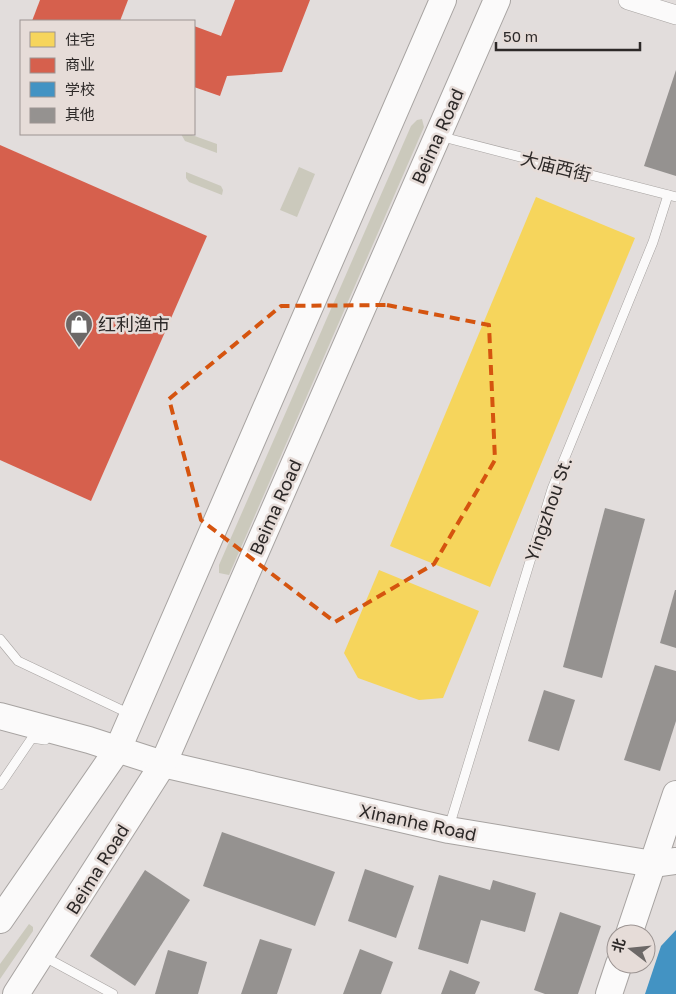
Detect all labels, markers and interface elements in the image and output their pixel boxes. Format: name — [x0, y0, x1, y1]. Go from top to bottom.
legend — [20, 20, 195, 135]
scale bar — [496, 20, 640, 52]
text: 50 m — [503, 27, 538, 45]
text: 住宅 — [65, 30, 95, 48]
text: 商业 — [65, 55, 95, 73]
text: 学校 — [65, 80, 95, 98]
street label: Beima Road — [406, 85, 468, 187]
text: 其他 — [65, 105, 95, 123]
street label: 大庙西街 — [518, 147, 594, 185]
shop icon: 红利渔市 — [64, 309, 94, 348]
place label: 红利渔市 — [98, 313, 170, 335]
street label: Yingzhou St. — [520, 454, 576, 564]
street label: Beima Road — [244, 456, 306, 558]
street label: Xinanhe Road — [357, 799, 479, 845]
street label: Beima Road — [61, 820, 133, 918]
north arrow — [606, 924, 656, 974]
text: 北 — [608, 936, 628, 954]

